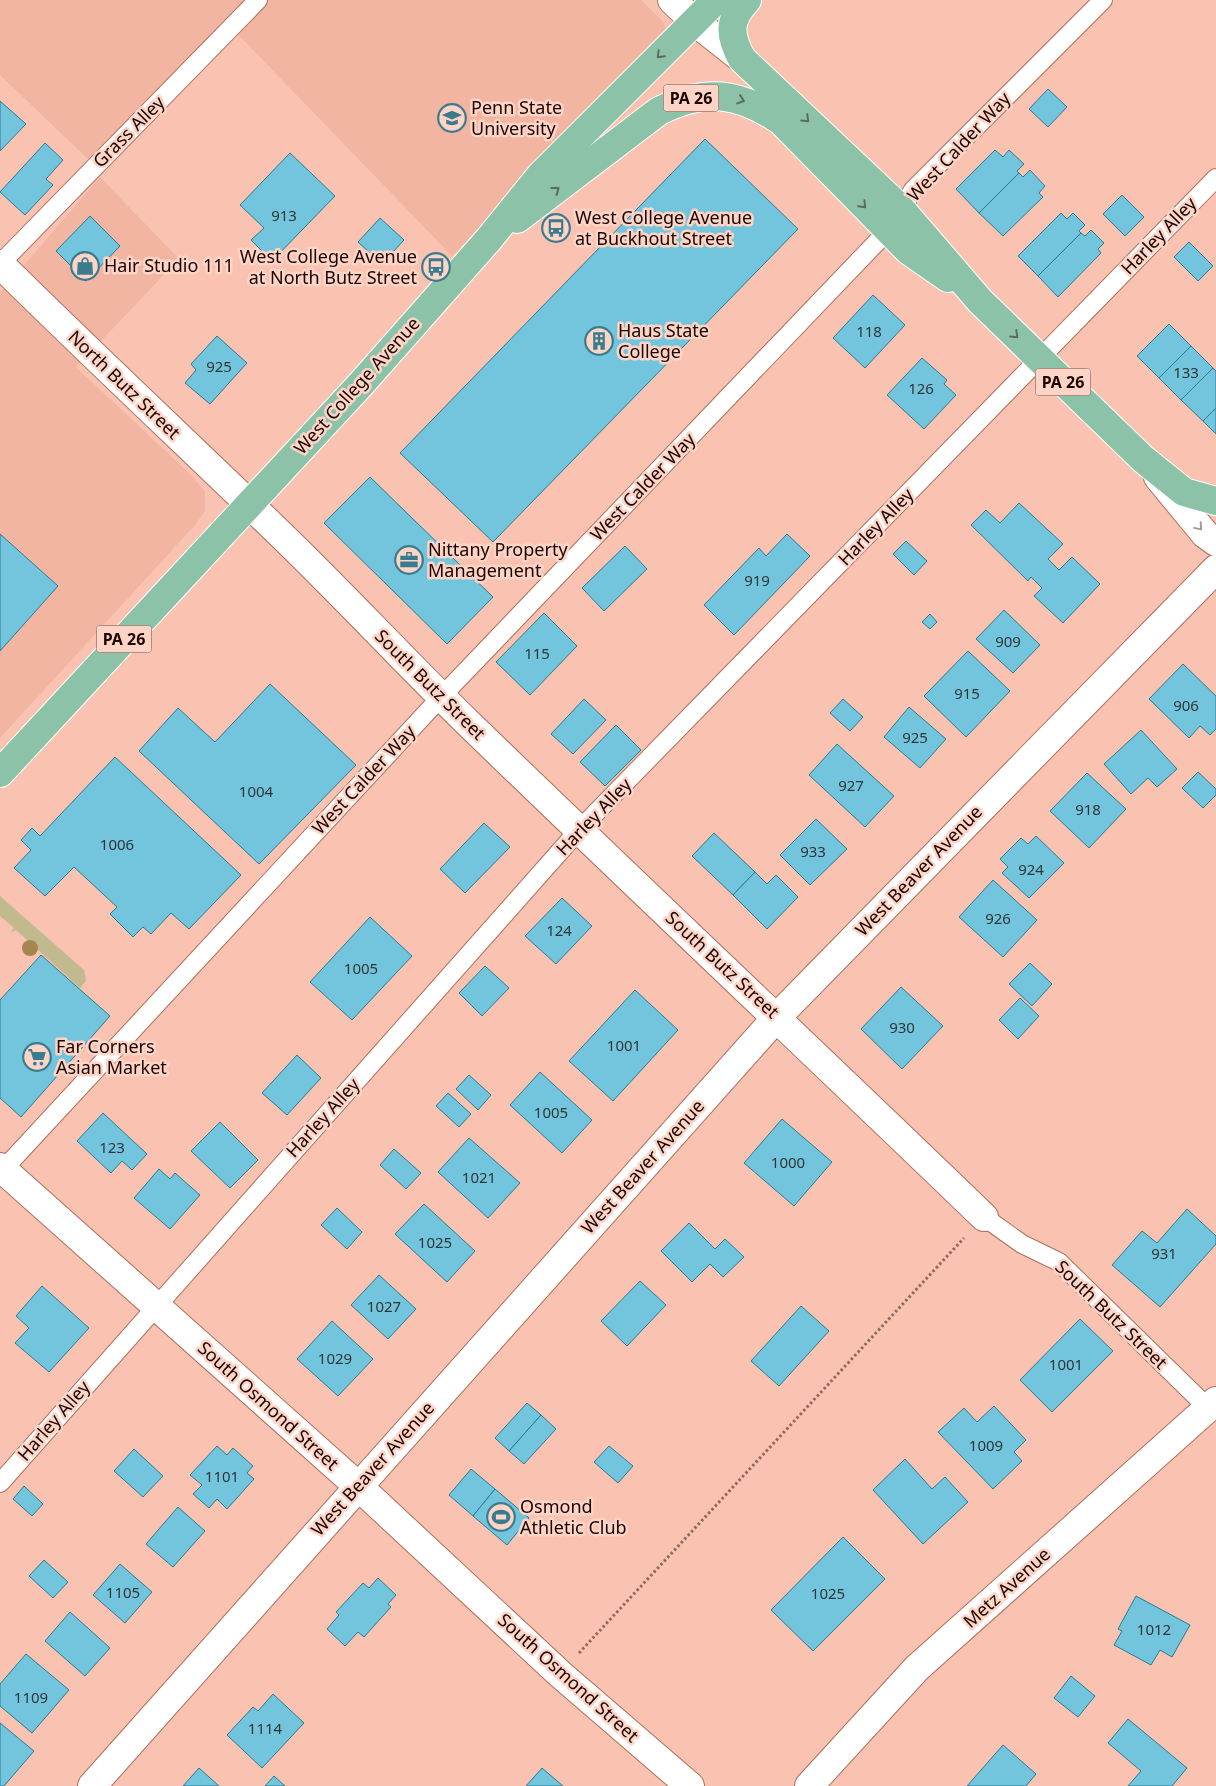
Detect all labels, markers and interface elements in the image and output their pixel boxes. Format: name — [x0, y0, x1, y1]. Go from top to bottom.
one-way arrow — [656, 49, 665, 58]
road number: PA 26 — [664, 85, 718, 112]
street label: West Calder Way — [901, 86, 1016, 206]
street label: Grass Alley — [87, 90, 170, 172]
place label: Penn State University — [471, 95, 562, 140]
one-way arrow — [736, 95, 744, 105]
school or university icon: Penn State University — [437, 103, 467, 133]
one-way arrow — [800, 113, 809, 122]
one-way arrow — [550, 187, 560, 196]
street label: Harley Alley — [1115, 191, 1202, 279]
one-way arrow — [857, 199, 866, 208]
house number: 913 — [271, 205, 297, 225]
place label: West College Avenue at Buckhout Street — [575, 205, 752, 250]
bus stop icon: West College Avenue at Buckhout Street — [541, 213, 571, 243]
place label: West College Avenue at North Butz Street — [240, 244, 417, 289]
shop icon: Hair Studio 111 — [70, 251, 100, 281]
bus stop icon: West College Avenue at North Butz Street — [421, 252, 451, 282]
place label: Hair Studio 111 — [104, 253, 234, 277]
street label: West College Avenue — [288, 311, 424, 459]
place label: Haus State College — [618, 318, 709, 363]
house number: 118 — [856, 321, 882, 341]
street label: North Butz Street — [63, 325, 186, 444]
building icon: Haus State College — [584, 326, 614, 356]
one-way arrow — [1009, 329, 1018, 338]
house number: 925 — [206, 356, 232, 376]
house number: 133 — [1173, 362, 1199, 382]
road number: PA 26 — [1036, 368, 1090, 396]
house number: 126 — [908, 378, 934, 398]
street label: West Calder Way — [585, 427, 701, 546]
street label: Harley Alley — [832, 482, 919, 570]
one-way arrow — [1194, 521, 1203, 530]
place label: Nittany Property Management — [428, 537, 568, 582]
office icon: Nittany Property Management — [394, 545, 424, 575]
house number: 919 — [744, 570, 770, 590]
street label: South Butz Street — [370, 624, 491, 745]
road number: PA 26 — [96, 626, 152, 652]
house number: 909 — [995, 631, 1021, 651]
house number: 115 — [524, 643, 550, 663]
house number: 915 — [954, 683, 980, 703]
house number: 906 — [1173, 695, 1199, 715]
street label: West Calder Way — [306, 719, 421, 839]
house number: 925 — [902, 727, 928, 747]
street label: Harley Alley — [550, 772, 637, 860]
house number: 927 — [838, 775, 864, 795]
house number: 1004 — [239, 781, 274, 801]
house number: 918 — [1075, 799, 1101, 819]
street label: West Beaver Avenue — [850, 800, 987, 941]
house number: 1006 — [100, 834, 134, 854]
house number: 933 — [800, 841, 826, 861]
house number: 924 — [1018, 859, 1044, 879]
street label: South Butz Street — [661, 905, 785, 1023]
house number: 926 — [985, 908, 1011, 928]
house number: 124 — [546, 920, 572, 940]
house number: 1005 — [344, 958, 378, 978]
house number: 930 — [889, 1017, 915, 1037]
place label: Far Corners Asian Market — [56, 1034, 167, 1079]
house number: 1001 — [607, 1035, 641, 1055]
supermarket icon: Far Corners Asian Market — [22, 1042, 52, 1072]
street label: Harley Alley — [280, 1072, 365, 1162]
street label: West Beaver Avenue — [575, 1094, 709, 1239]
house number: 1005 — [534, 1102, 568, 1122]
house number: 123 — [99, 1137, 125, 1157]
house number: 1000 — [771, 1152, 805, 1172]
house number: 1021 — [462, 1167, 496, 1187]
house number: 1025 — [418, 1232, 452, 1252]
house number: 931 — [1151, 1243, 1177, 1263]
street label: South Butz Street — [1051, 1255, 1173, 1374]
house number: 1027 — [367, 1296, 401, 1316]
street label: South Osmond Street — [193, 1336, 345, 1475]
house number: 1029 — [318, 1348, 352, 1368]
house number: 1001 — [1049, 1354, 1083, 1374]
street label: Harley Alley — [12, 1375, 95, 1466]
street label: West Beaver Avenue — [305, 1396, 439, 1541]
house number: 1009 — [969, 1435, 1003, 1455]
house number: 1101 — [205, 1466, 239, 1486]
place label: Osmond Athletic Club — [520, 1494, 627, 1539]
sports icon: Osmond Athletic Club — [486, 1502, 516, 1532]
street label: Metz Avenue — [958, 1542, 1055, 1633]
house number: 1105 — [106, 1582, 140, 1602]
house number: 1025 — [811, 1583, 845, 1603]
street label: South Osmond Street — [493, 1608, 645, 1747]
house number: 1012 — [1137, 1619, 1171, 1639]
house number: 1109 — [14, 1687, 48, 1707]
house number: 1114 — [248, 1718, 283, 1738]

